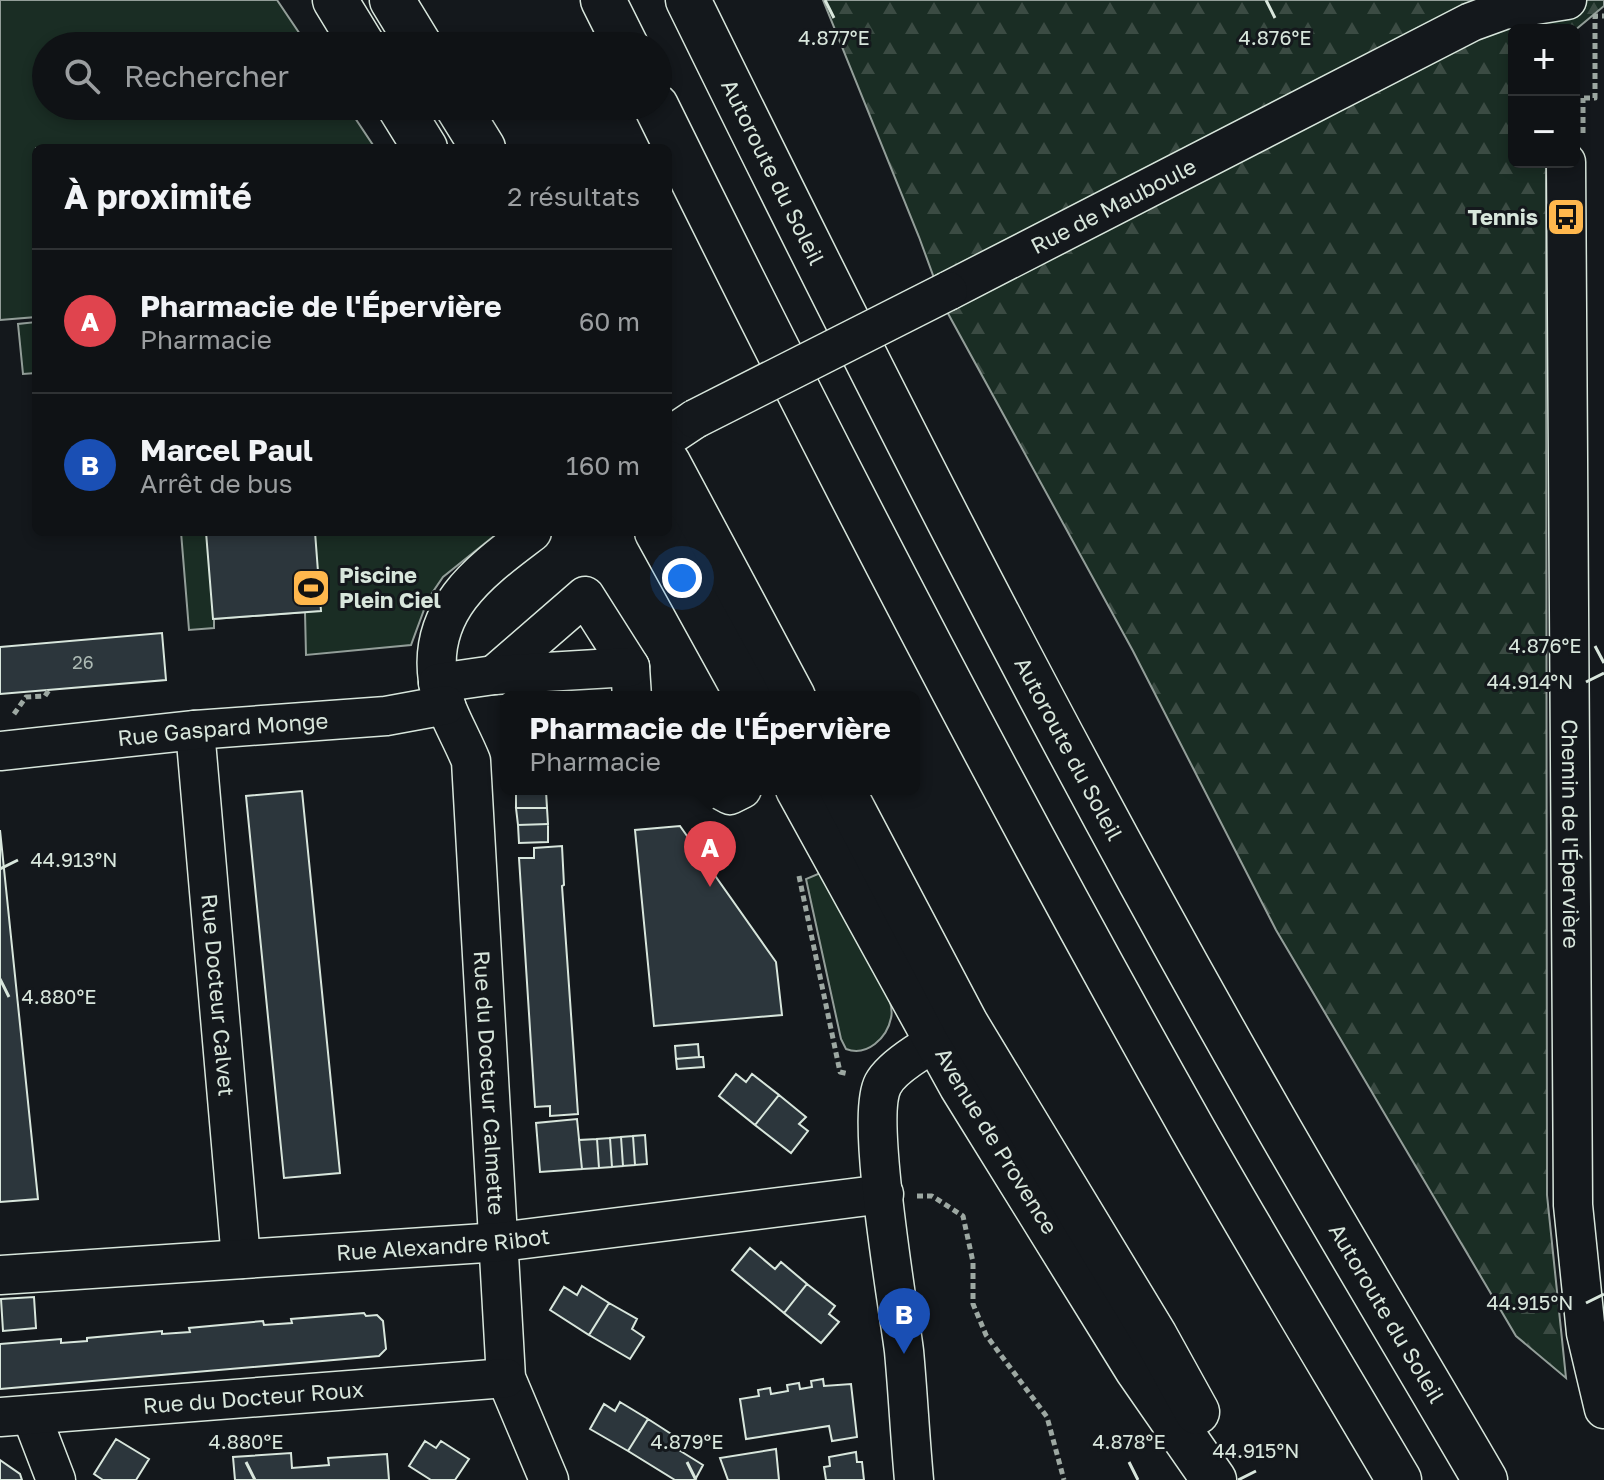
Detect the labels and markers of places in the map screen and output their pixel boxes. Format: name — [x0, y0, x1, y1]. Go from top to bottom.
bus stop icon: Tennis — [1545, 196, 1587, 238]
place label: Tennis — [1468, 203, 1538, 230]
place label: Piscine Plein Ciel — [339, 561, 441, 613]
sports icon: Piscine Plein Ciel — [290, 567, 332, 609]
pin: A — [684, 821, 736, 887]
pin: B — [878, 1288, 930, 1354]

